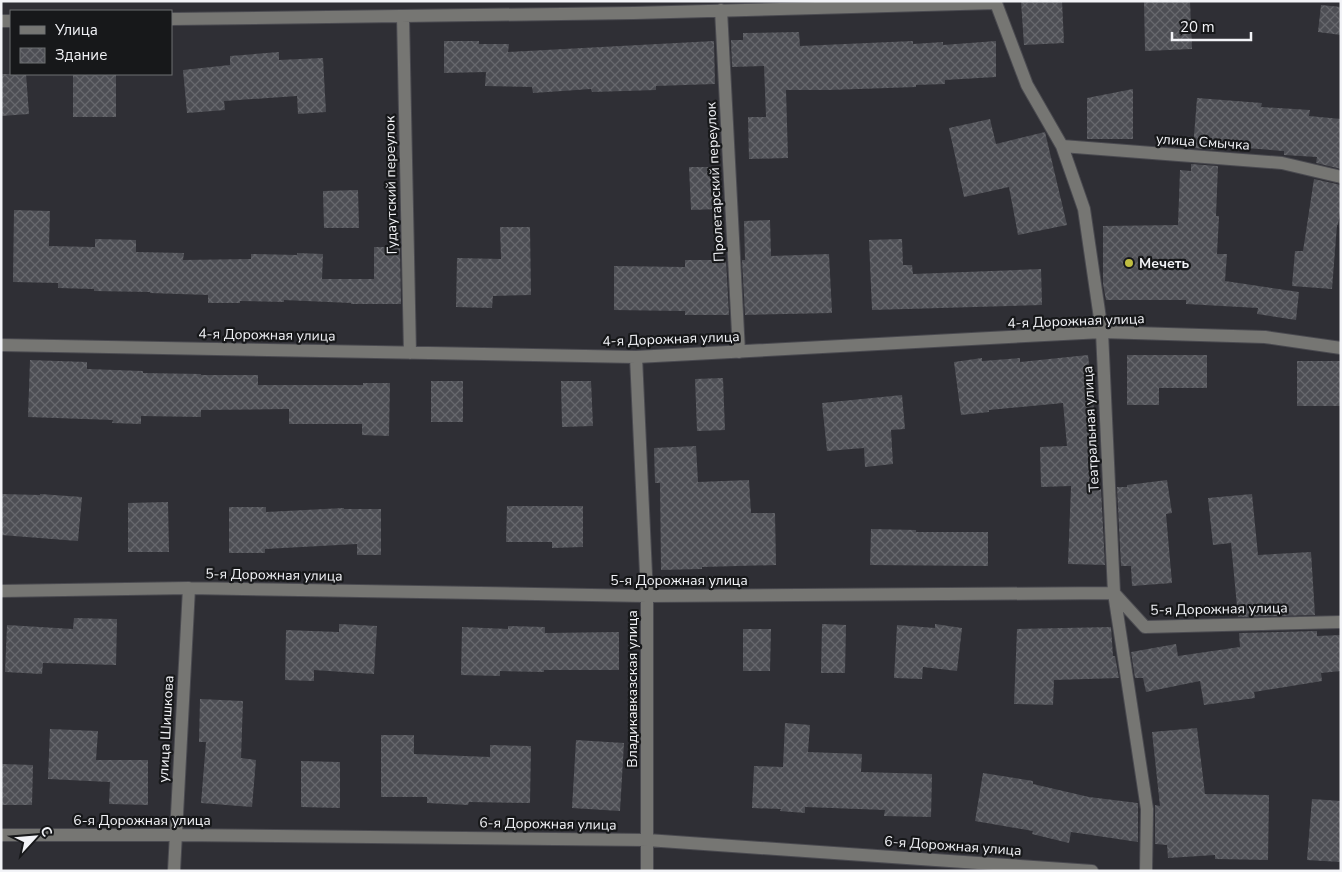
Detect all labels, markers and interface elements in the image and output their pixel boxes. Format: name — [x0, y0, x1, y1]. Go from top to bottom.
legend — [10, 10, 172, 75]
scale bar — [1172, 10, 1251, 42]
text: 20 m — [1180, 17, 1215, 37]
text: Улица — [54, 20, 98, 40]
text: Здание — [55, 45, 107, 65]
street label: Пролетарский переулок — [701, 101, 729, 262]
street label: Гудаутский переулок — [380, 115, 402, 254]
street label: улица Смычка — [1155, 129, 1251, 155]
place label: Мечеть — [1139, 254, 1189, 273]
marker: Мечеть — [1123, 257, 1135, 269]
street label: 4-я Дорожная улица — [1007, 309, 1145, 333]
street label: 4-я Дорожная улица — [198, 324, 336, 346]
street label: 4-я Дорожная улица — [602, 327, 740, 351]
street label: Театральная улица — [1078, 366, 1104, 492]
street label: 5-я Дорожная улица — [205, 564, 343, 586]
street label: 5-я Дорожная улица — [610, 571, 748, 590]
street label: 5-я Дорожная улица — [1150, 598, 1288, 620]
street label: Владикавказская улица — [623, 610, 642, 768]
street label: улица Шишкова — [154, 675, 178, 783]
street label: 6-я Дорожная улица — [73, 811, 211, 830]
north arrow — [10, 812, 60, 862]
street label: 6-я Дорожная улица — [479, 813, 617, 835]
text: С — [36, 823, 57, 840]
street label: 6-я Дорожная улица — [884, 832, 1022, 860]

